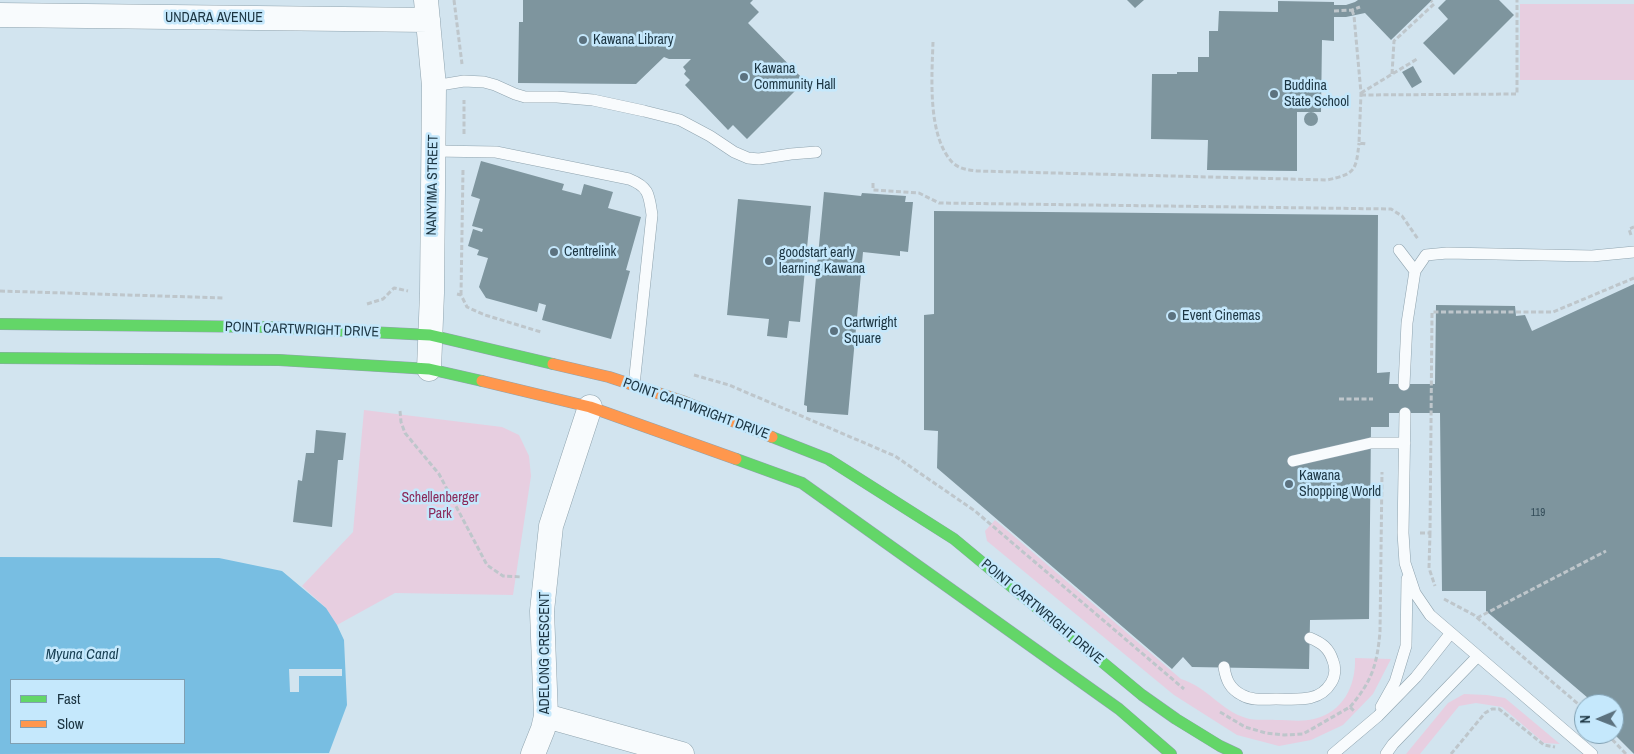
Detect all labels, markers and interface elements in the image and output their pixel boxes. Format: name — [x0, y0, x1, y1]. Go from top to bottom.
street label: UNDARA AVENUE — [165, 10, 263, 26]
place label: Kawana Library — [593, 32, 673, 48]
marker: Kawana Library — [577, 34, 589, 46]
place label: Kawana Community Hall — [754, 61, 836, 94]
marker: Kawana Community Hall — [738, 71, 750, 83]
place label: Buddina State School — [1284, 78, 1349, 110]
marker: Buddina State School — [1268, 88, 1280, 100]
street label: NANYIMA STREET — [424, 134, 442, 236]
place label: Centrelink — [564, 244, 616, 260]
place label: goodstart early learning Kawana — [779, 245, 865, 278]
marker: Centrelink — [548, 246, 560, 258]
marker: goodstart early learning Kawana — [763, 255, 775, 267]
place label: Event Cinemas — [1182, 308, 1260, 324]
marker: Event Cinemas — [1166, 310, 1178, 322]
place label: Cartwright Square — [844, 315, 897, 348]
street label: POINT CARTWRIGHT DRIVE — [225, 319, 379, 341]
marker: Cartwright Square — [828, 325, 840, 337]
street label: POINT CARTWRIGHT DRIVE — [621, 375, 771, 443]
place label: Kawana Shopping World — [1299, 468, 1381, 501]
marker: Kawana Shopping World — [1283, 478, 1295, 490]
park label: Schellenberger Park — [401, 490, 479, 522]
house number: 119 — [1531, 506, 1545, 520]
street label: POINT CARTWRIGHT DRIVE — [978, 556, 1106, 668]
street label: ADELONG CRESCENT — [537, 592, 553, 714]
water label: Myuna Canal — [46, 646, 118, 664]
legend — [10, 679, 185, 744]
text: Fast — [57, 688, 80, 709]
north arrow — [1574, 694, 1624, 744]
text: Slow — [57, 713, 84, 734]
text: N — [1576, 715, 1594, 724]

